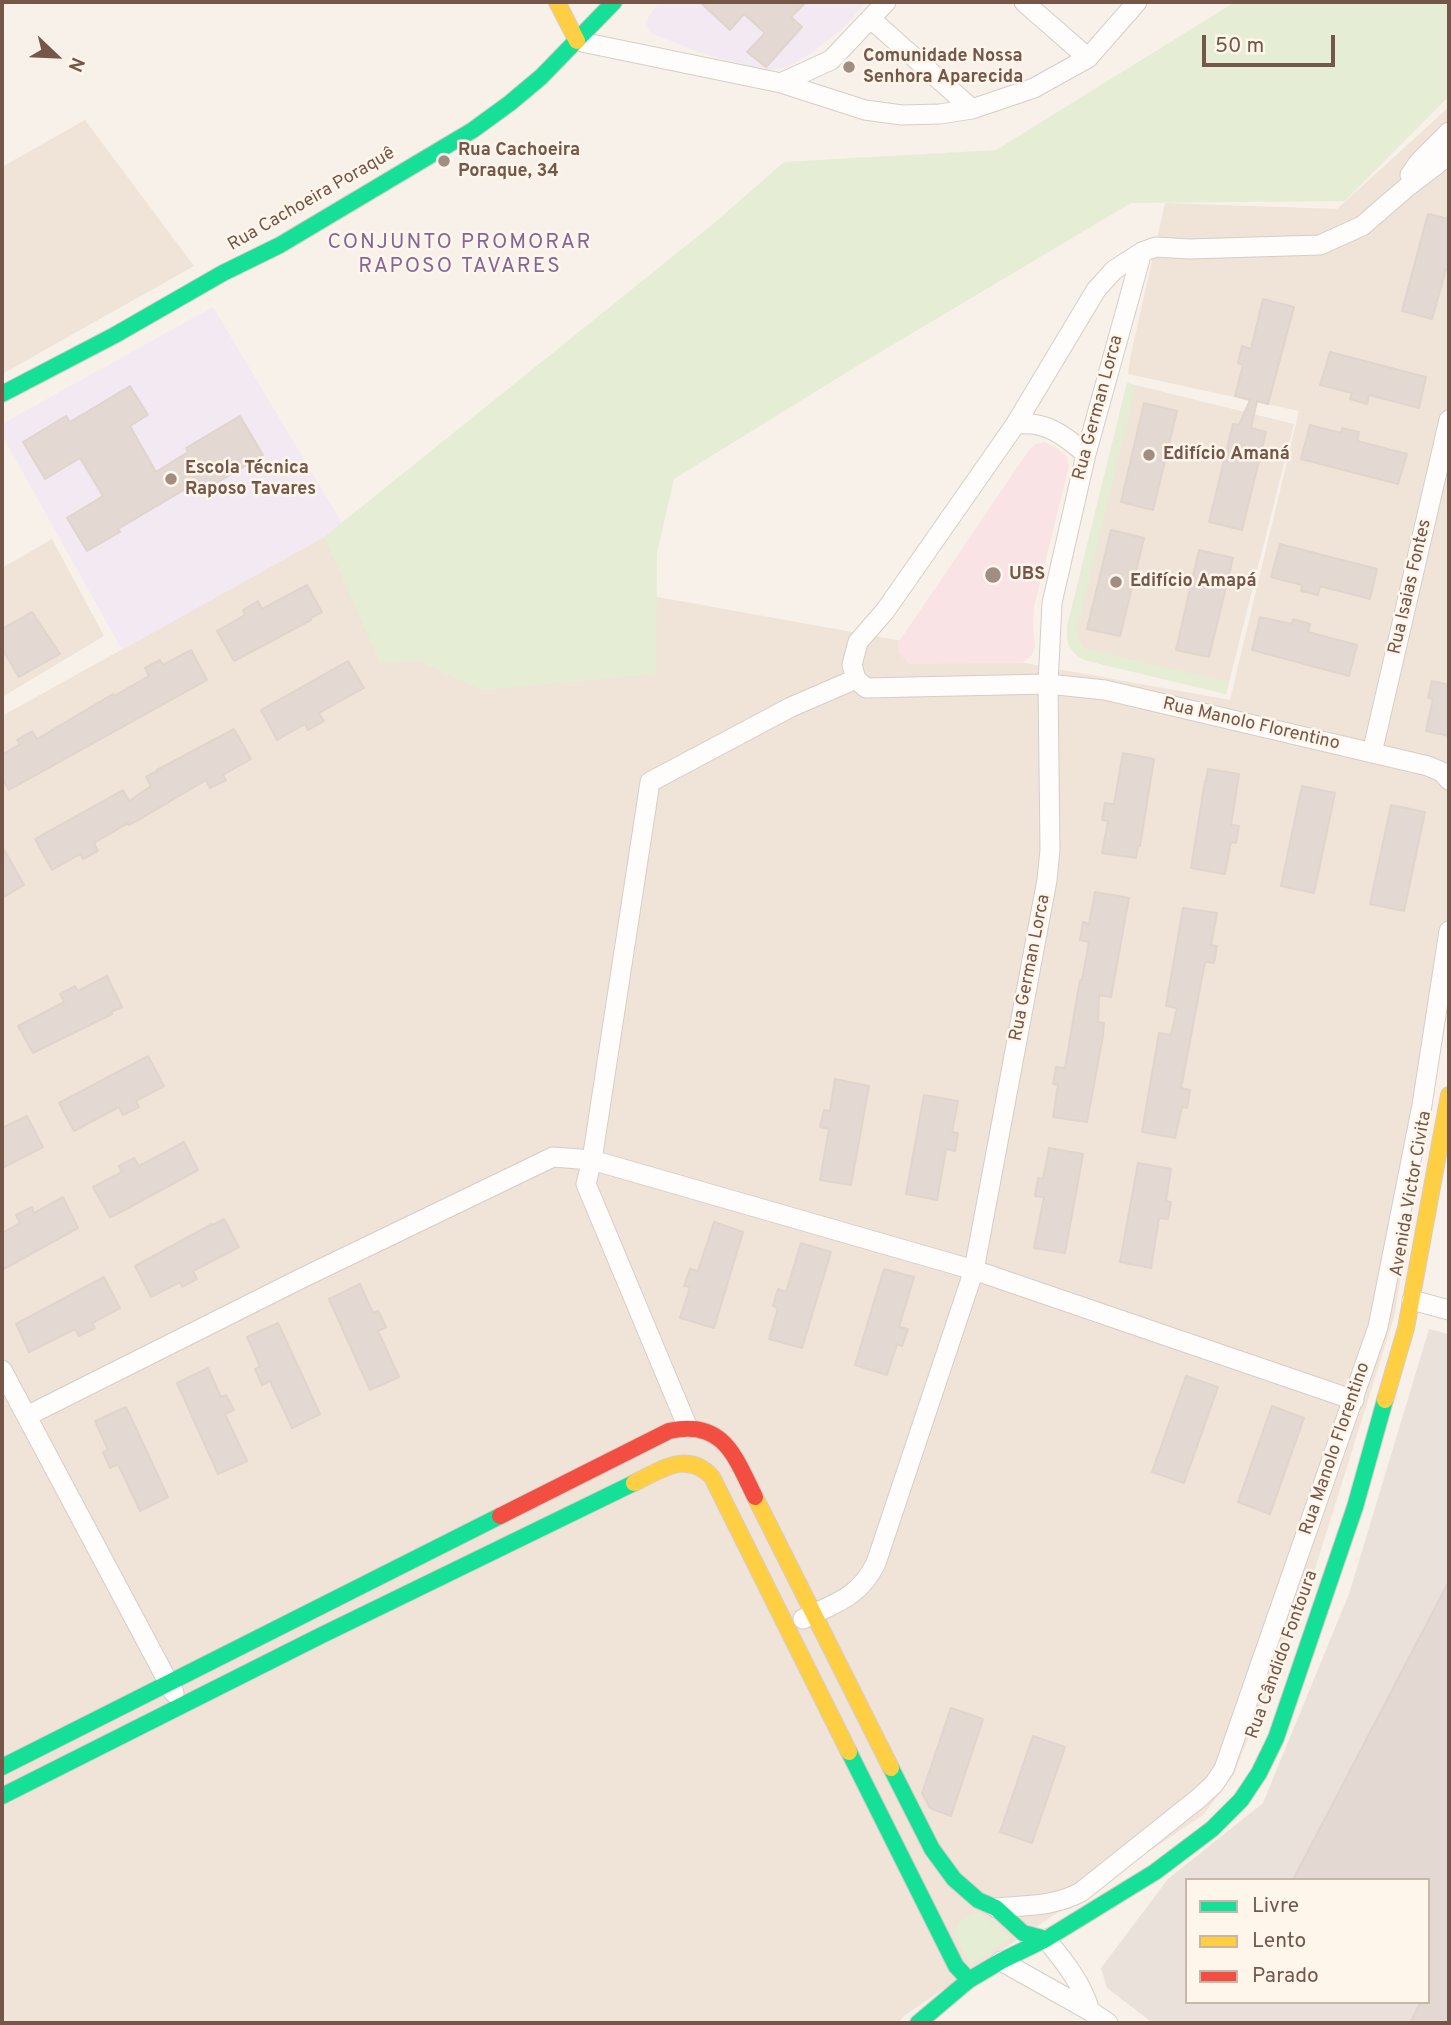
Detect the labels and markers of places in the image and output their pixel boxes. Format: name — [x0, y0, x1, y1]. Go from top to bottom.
place label: Comunidade Nossa Senhora Aparecida — [863, 46, 1023, 88]
marker: Comunidade Nossa Senhora Aparecida — [841, 59, 857, 75]
place label: Rua Cachoeira Poraque, 34 — [458, 140, 580, 182]
marker: Rua Cachoeira Poraque, 34 — [436, 153, 452, 169]
place label: Edifício Amaná — [1163, 444, 1290, 466]
marker: Edifício Amaná — [1141, 447, 1157, 463]
place label: Escola Técnica Raposo Tavares — [185, 458, 316, 500]
marker: Escola Técnica Raposo Tavares — [163, 471, 179, 487]
place label: UBS — [1009, 564, 1045, 586]
marker: UBS — [983, 565, 1003, 585]
place label: Edifício Amapá — [1130, 571, 1256, 593]
marker: Edifício Amapá — [1108, 574, 1124, 590]

